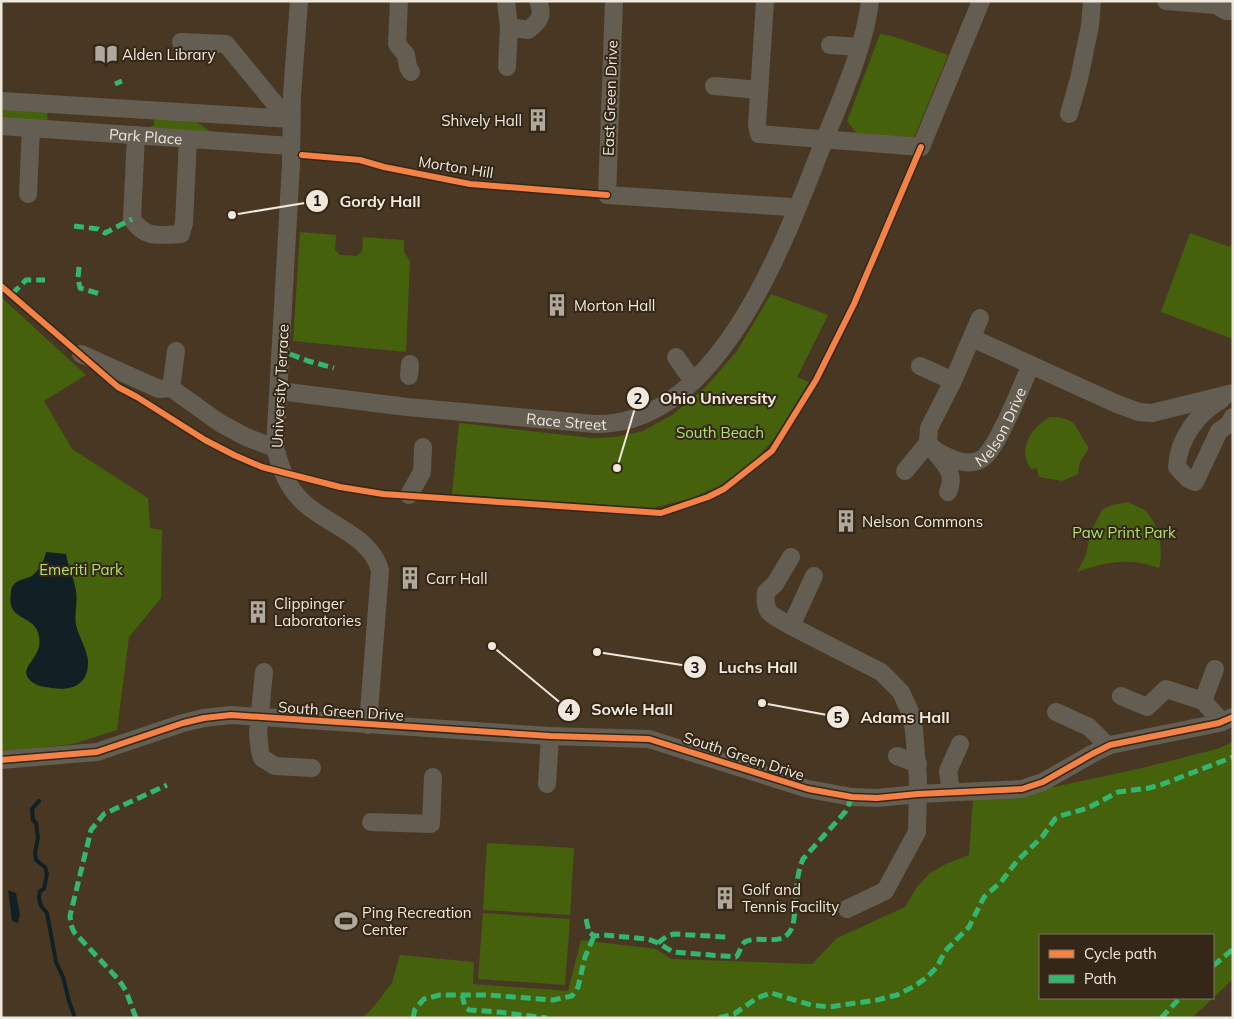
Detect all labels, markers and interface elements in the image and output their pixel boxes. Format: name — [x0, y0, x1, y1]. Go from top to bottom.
street label: East Green Drive — [598, 40, 622, 156]
library icon: Alden Library — [93, 41, 119, 67]
place label: Alden Library — [122, 45, 215, 64]
building icon: Shively Hall — [525, 107, 551, 133]
place label: Shively Hall — [441, 111, 522, 130]
street label: Park Place — [108, 124, 183, 148]
street label: Morton Hill — [417, 152, 495, 182]
callout: Gordy Hall — [305, 186, 431, 217]
text: 1 — [312, 191, 322, 210]
text: Gordy Hall — [339, 191, 421, 211]
building icon: Morton Hall — [544, 292, 570, 318]
place label: Morton Hall — [574, 296, 655, 315]
street label: University Terrace — [267, 323, 293, 449]
callout: Ohio University — [625, 383, 787, 414]
street label: Nelson Drive — [971, 384, 1030, 470]
text: Ohio University — [660, 388, 777, 408]
text: 2 — [633, 389, 643, 408]
street label: Race Street — [526, 408, 607, 434]
park label: South Beach — [676, 423, 764, 442]
building icon: Nelson Commons — [833, 508, 859, 534]
place label: Nelson Commons — [862, 512, 983, 531]
park label: Paw Print Park — [1072, 523, 1176, 542]
park label: Emeriti Park — [39, 560, 123, 579]
building icon: Carr Hall — [397, 565, 423, 591]
place label: Carr Hall — [426, 569, 487, 588]
place label: Clippinger Laboratories — [274, 594, 361, 630]
building icon: Clippinger Laboratories — [245, 599, 271, 625]
callout: Luchs Hall — [683, 652, 807, 683]
text: Luchs Hall — [718, 657, 798, 677]
text: 3 — [690, 658, 700, 677]
callout: Sowle Hall — [556, 694, 683, 725]
street label: South Green Drive — [277, 697, 405, 725]
text: Sowle Hall — [591, 699, 673, 719]
text: 4 — [564, 700, 574, 719]
callout: Adams Hall — [825, 702, 959, 733]
text: Adams Hall — [860, 707, 950, 727]
text: 5 — [833, 708, 843, 727]
street label: South Green Drive — [681, 727, 807, 785]
place label: Golf and Tennis Facility — [742, 880, 839, 916]
building icon: Golf and Tennis Facility — [712, 885, 738, 911]
place label: Ping Recreation Center — [362, 903, 472, 939]
sports icon: Ping Recreation Center — [333, 908, 359, 934]
legend — [1039, 934, 1214, 999]
text: Cycle path — [1084, 944, 1157, 963]
text: Path — [1084, 969, 1116, 988]

